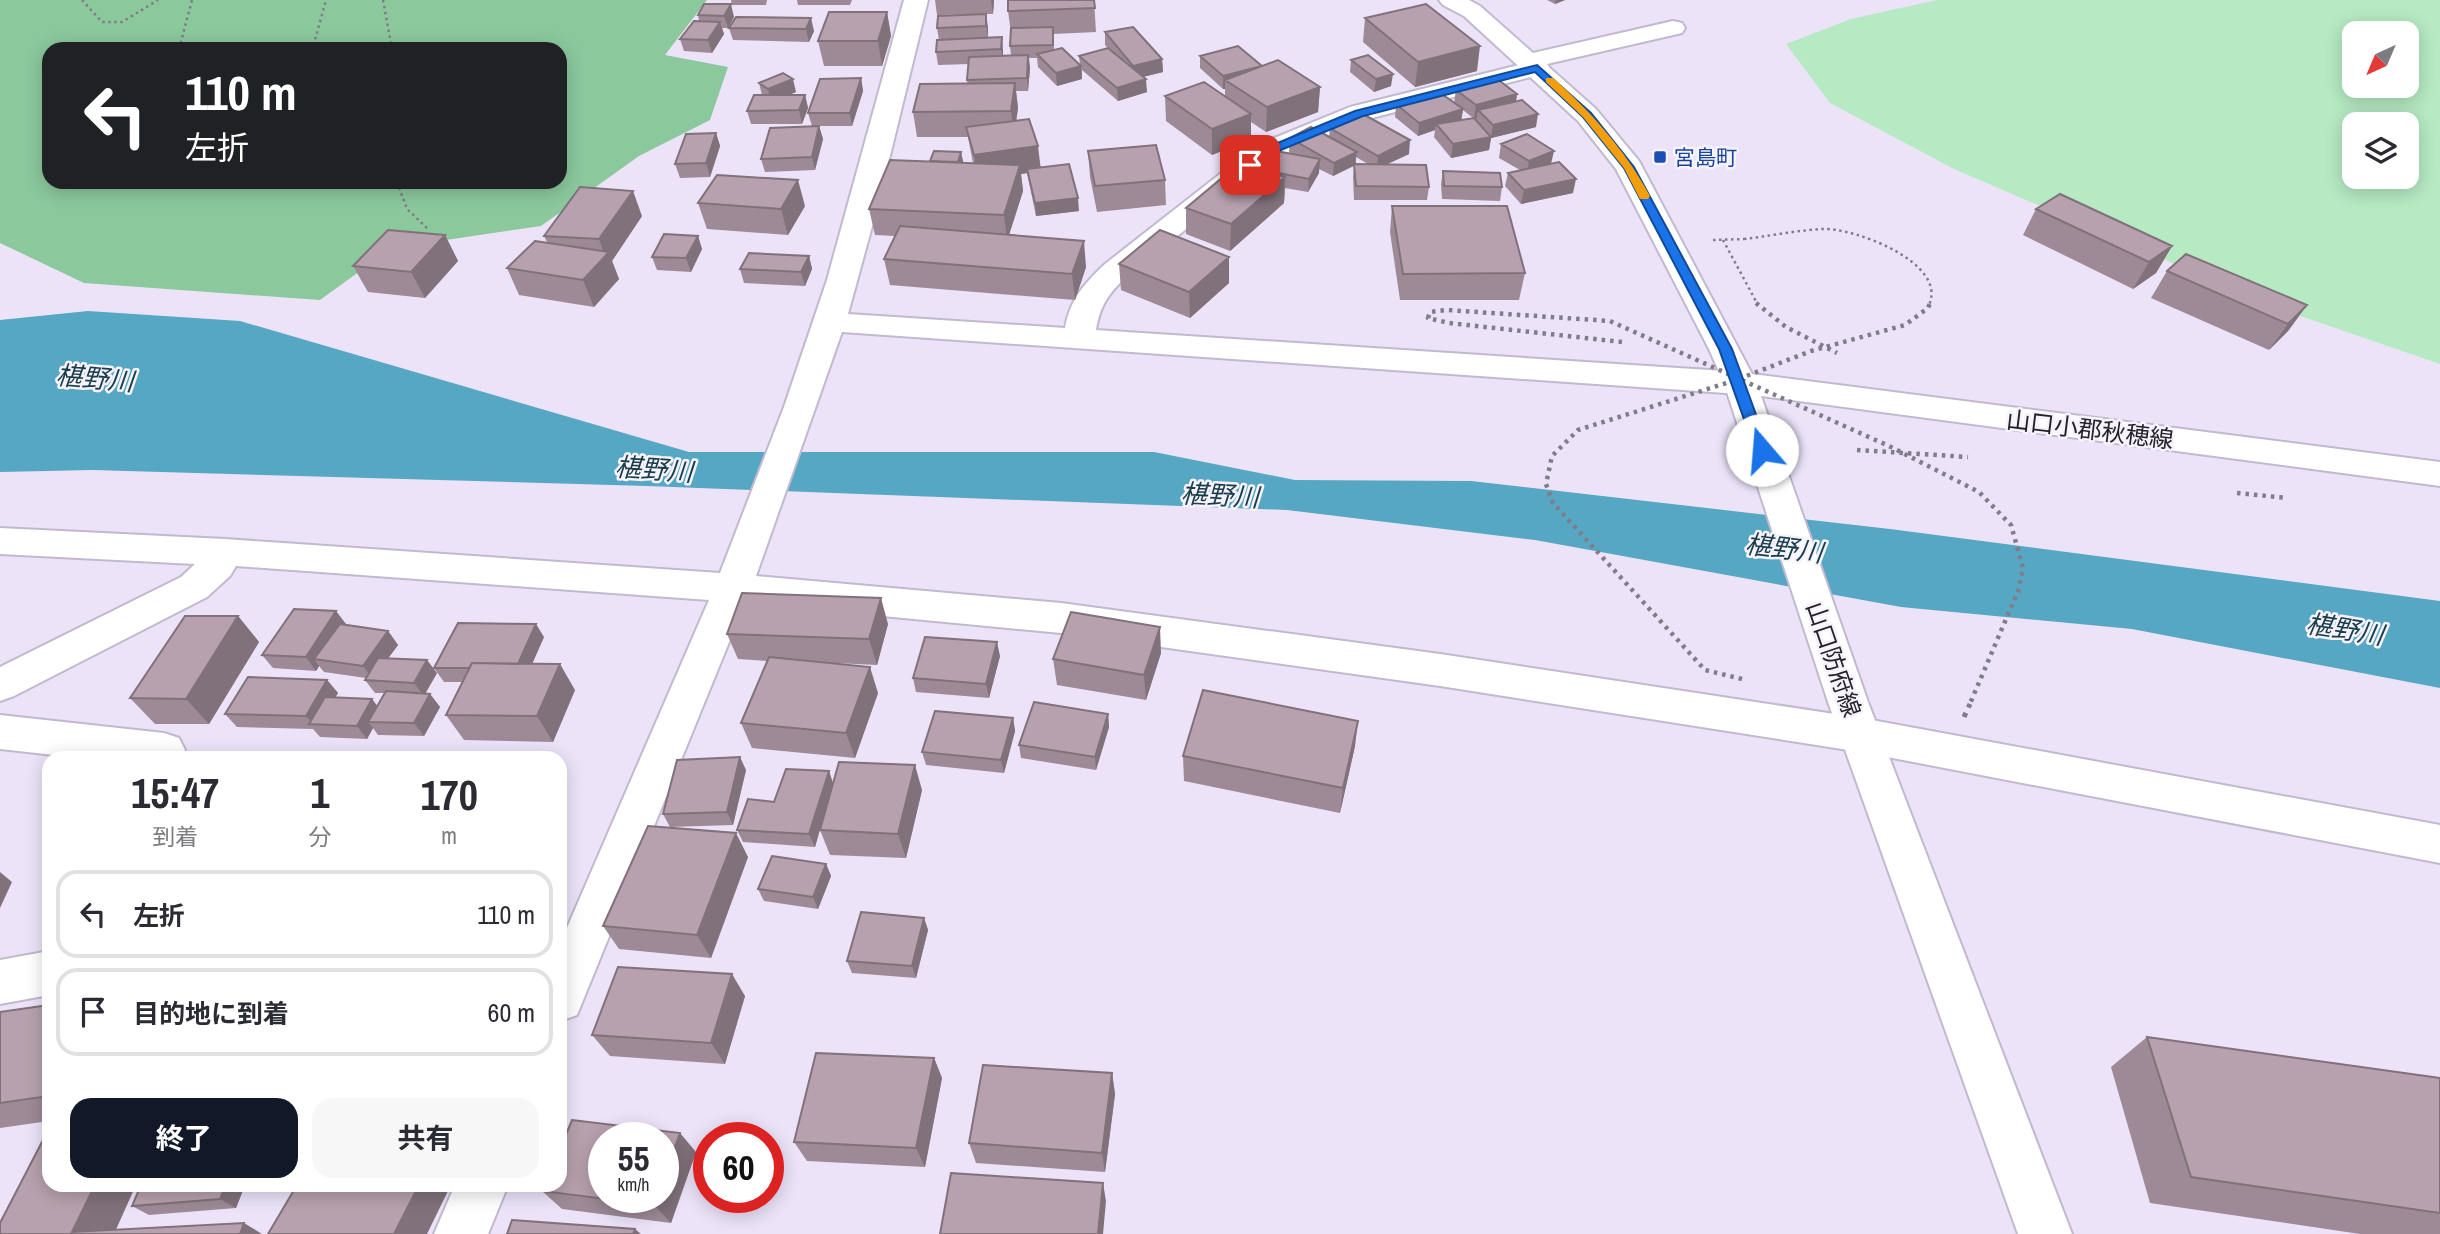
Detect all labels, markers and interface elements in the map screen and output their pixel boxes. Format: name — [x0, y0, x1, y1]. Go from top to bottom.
north arrow — [2342, 21, 2418, 98]
map controls — [2342, 21, 2419, 189]
text: 110 m — [185, 59, 297, 125]
icon: left — [70, 70, 161, 161]
button: layers — [2342, 112, 2419, 189]
text: 左折 — [185, 126, 249, 169]
pin — [1220, 135, 1280, 195]
place label: 宮島町 — [1674, 143, 1737, 172]
icon: arrive — [1231, 146, 1269, 184]
marker: 宮島町 — [1652, 149, 1668, 165]
water label: 椹野川 — [55, 357, 138, 399]
street label: 山口小郡秋穂線 — [2005, 403, 2175, 455]
position arrow — [1725, 413, 1799, 487]
water label: 椹野川 — [614, 449, 697, 489]
water label: 椹野川 — [1180, 475, 1263, 515]
water label: 椹野川 — [1743, 526, 1828, 570]
street label: 山口防府線 — [1799, 597, 1869, 721]
water label: 椹野川 — [2304, 606, 2389, 653]
text: 15:47 — [131, 765, 219, 821]
text: 1 — [310, 765, 329, 821]
text: 170 — [420, 767, 478, 823]
text: m — [441, 820, 457, 851]
text: 到着 — [152, 821, 198, 852]
text: 分 — [308, 821, 331, 852]
icon: left — [74, 895, 112, 933]
text: 110 m — [477, 897, 535, 932]
text: 左折 — [133, 898, 185, 933]
icon: arrive — [74, 993, 112, 1031]
text: 60 m — [488, 995, 535, 1030]
text: 目的地に到着 — [133, 996, 289, 1031]
button: 終了 — [70, 1098, 298, 1178]
button: 共有 — [312, 1098, 539, 1178]
speed limit sign: 60 — [693, 1122, 784, 1213]
text: 55 — [618, 1135, 649, 1182]
text: km/h — [618, 1172, 650, 1197]

